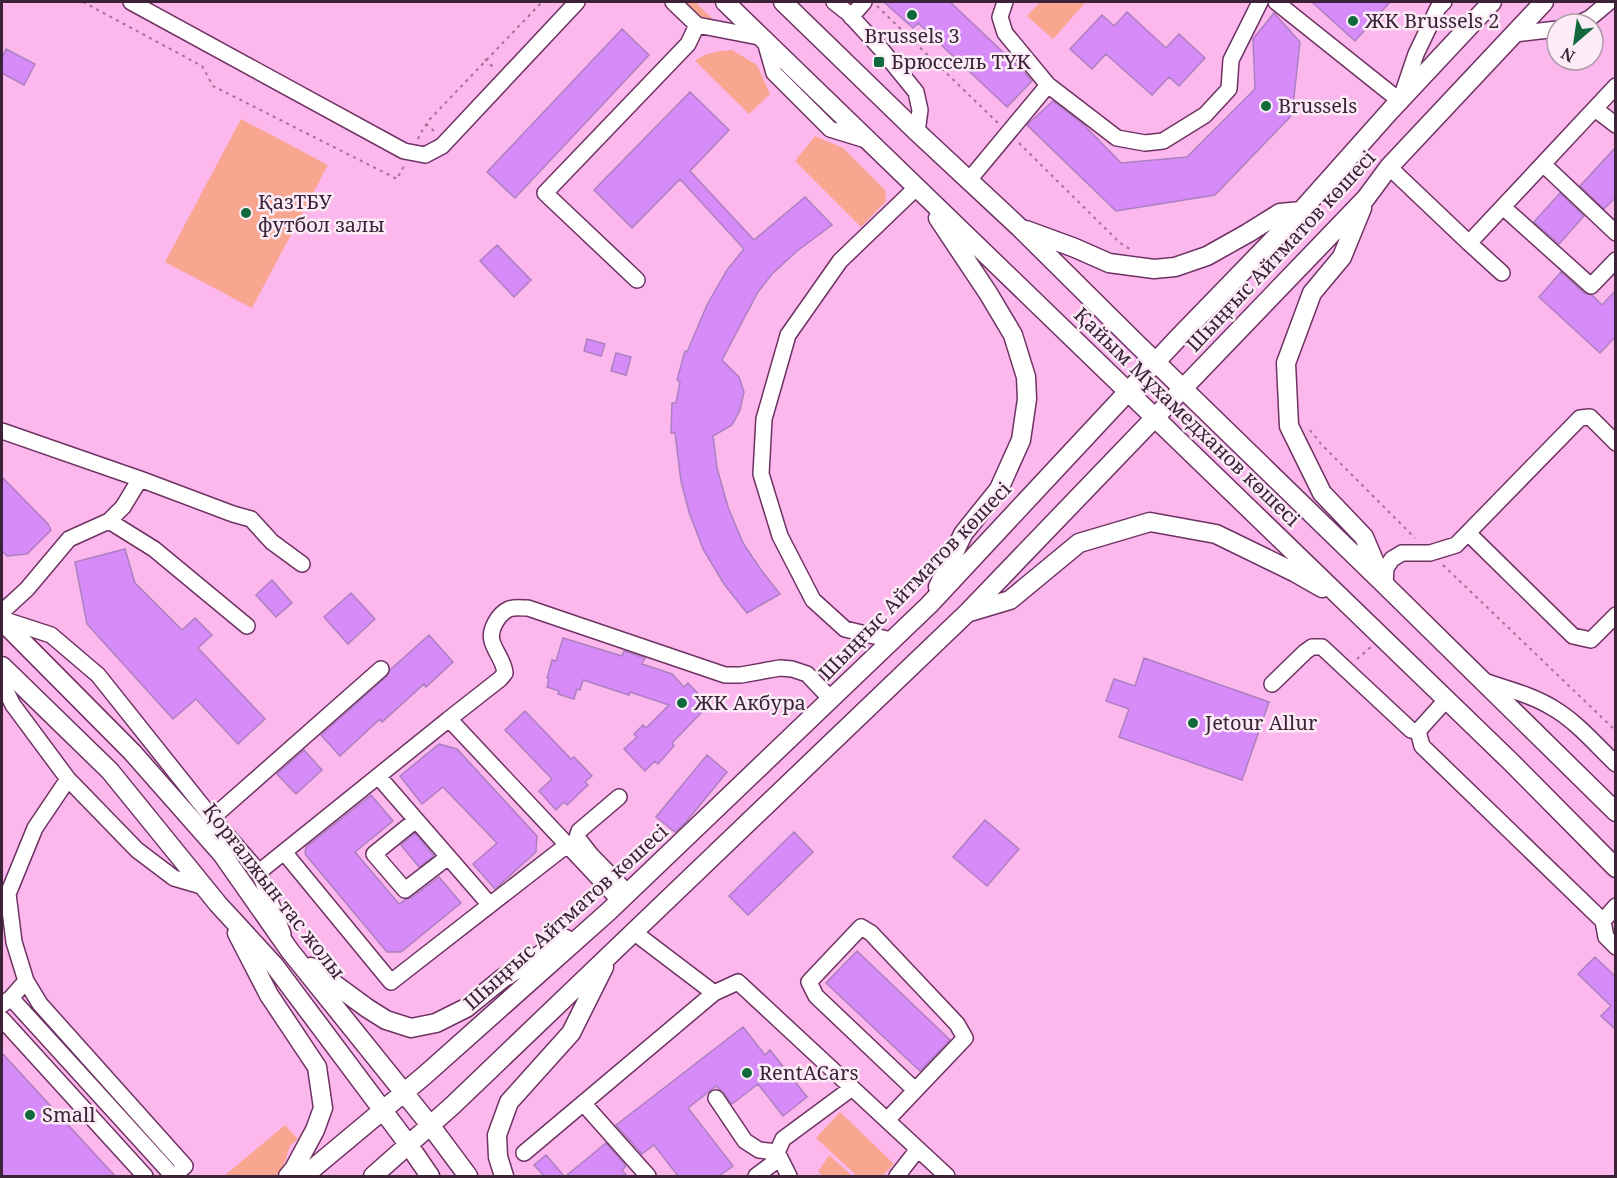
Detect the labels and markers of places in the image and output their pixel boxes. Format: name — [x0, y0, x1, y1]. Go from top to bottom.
place label: ЖК Brussels 2 — [1364, 7, 1499, 34]
marker: Brussels 3 — [905, 8, 919, 22]
marker: ЖК Brussels 2 — [1346, 14, 1360, 28]
place label: Brussels 3 — [864, 22, 960, 49]
place label: Брюссель ТҮК — [891, 48, 1031, 75]
marker: Брюссель ТҮК — [872, 55, 886, 69]
place label: Brussels — [1278, 92, 1357, 119]
marker: Brussels — [1259, 99, 1273, 113]
place label: ҚазТБУ футбол залы — [258, 188, 385, 238]
marker: ҚазТБУ футбол залы — [239, 206, 253, 220]
place label: ЖК Акбура — [693, 689, 806, 716]
marker: ЖК Акбура — [675, 696, 689, 710]
place label: Jetour Allur — [1204, 709, 1318, 736]
marker: Jetour Allur — [1186, 716, 1200, 730]
place label: RentACars — [759, 1059, 858, 1086]
marker: RentACars — [740, 1066, 754, 1080]
place label: Small — [42, 1101, 95, 1128]
marker: Small — [23, 1108, 37, 1122]

